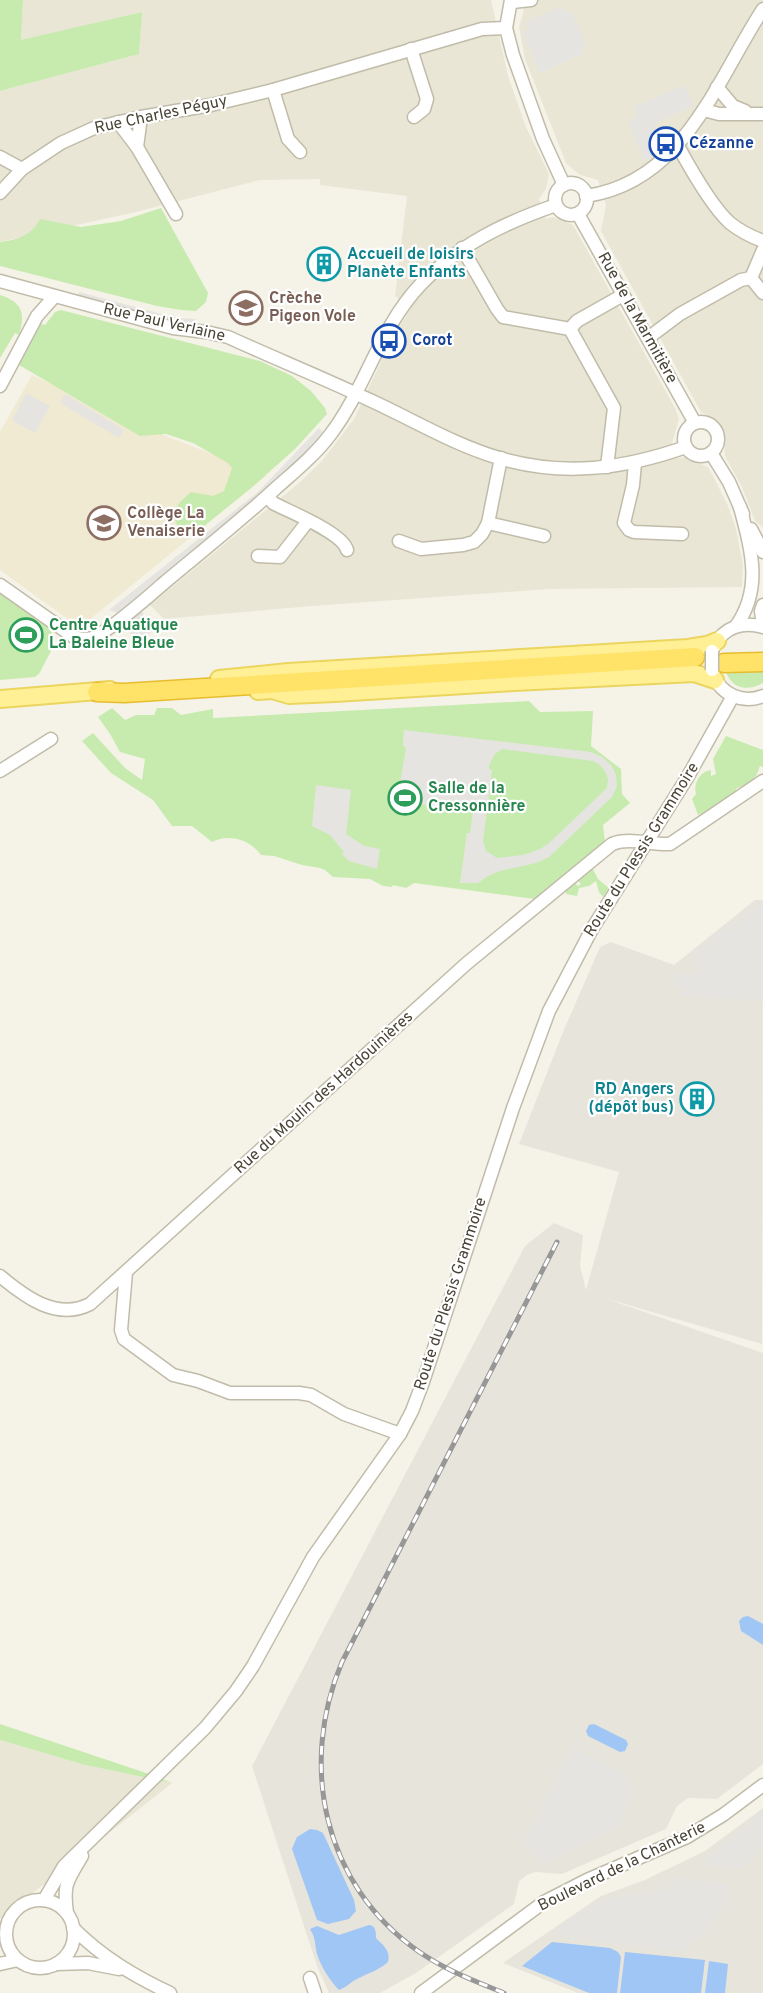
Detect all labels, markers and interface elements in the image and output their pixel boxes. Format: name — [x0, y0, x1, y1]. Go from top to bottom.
street label: Rue Charles Péguy — [93, 91, 229, 139]
bus stop icon: Cézanne — [648, 126, 684, 162]
place label: Cézanne — [689, 134, 754, 154]
place label: Accueil de loisirs Planète Enfants — [347, 245, 474, 283]
building icon: Accueil de loisirs Planète Enfants — [306, 246, 342, 282]
street label: Rue de la Marmitière — [593, 249, 681, 387]
place label: Crèche Pigeon Vole — [269, 289, 356, 327]
school or university icon: Crèche Pigeon Vole — [228, 290, 264, 326]
street label: Rue Paul Verlaine — [101, 299, 227, 347]
bus stop icon: Corot — [371, 323, 407, 359]
place label: Corot — [412, 331, 453, 351]
place label: Collège La Venaiserie — [127, 504, 205, 542]
school or university icon: Collège La Venaiserie — [86, 505, 122, 541]
place label: Centre Aquatique La Baleine Bleue — [49, 616, 178, 654]
sports icon: Centre Aquatique La Baleine Bleue — [8, 617, 44, 653]
street label: Route du Plessis Grammoire — [580, 759, 704, 941]
place label: Salle de la Cressonnière — [428, 779, 525, 817]
sports icon: Salle de la Cressonnière — [387, 780, 423, 816]
street label: Rue du Moulin des Hardouinières — [230, 1007, 418, 1179]
place label: RD Angers (dépôt bus) — [589, 1080, 674, 1118]
building icon: RD Angers (dépôt bus) — [679, 1081, 715, 1117]
street label: Route du Plessis Grammoire — [410, 1195, 492, 1393]
street label: Boulevard de la Chanterie — [535, 1818, 709, 1916]

